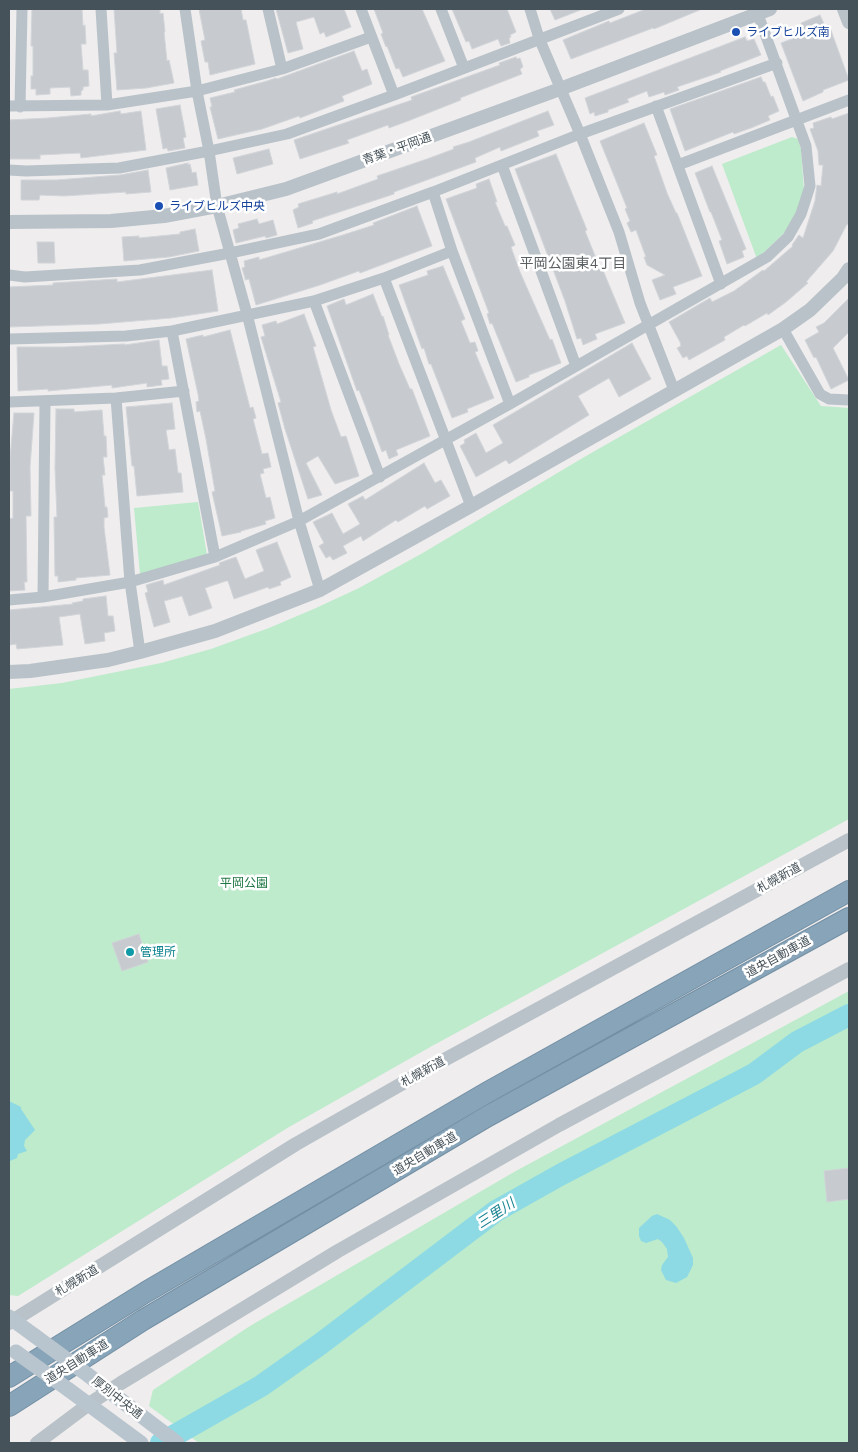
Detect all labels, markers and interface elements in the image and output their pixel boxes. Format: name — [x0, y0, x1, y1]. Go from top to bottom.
place label: ライブヒルズ南 — [746, 25, 830, 39]
marker: ライブヒルズ南 — [730, 26, 742, 38]
street label: 青葉・平岡通 — [361, 130, 433, 168]
place label: ライブヒルズ中央 — [169, 199, 265, 213]
marker: ライブヒルズ中央 — [153, 200, 165, 212]
district label: 平岡公園東4丁目 — [520, 256, 626, 272]
street label: 札幌新道 — [755, 860, 803, 896]
park label: 平岡公園 — [220, 876, 268, 890]
street label: 道央自動車道 — [743, 933, 813, 981]
place label: 管理所 — [140, 945, 176, 959]
marker: 管理所 — [124, 946, 136, 958]
street label: 札幌新道 — [399, 1054, 447, 1090]
street label: 道央自動車道 — [390, 1129, 460, 1179]
water label: 三里川 — [474, 1196, 518, 1232]
street label: 札幌新道 — [53, 1262, 101, 1300]
street label: 道央自動車道 — [43, 1337, 111, 1387]
street label: 厚別中央通 — [89, 1374, 145, 1422]

